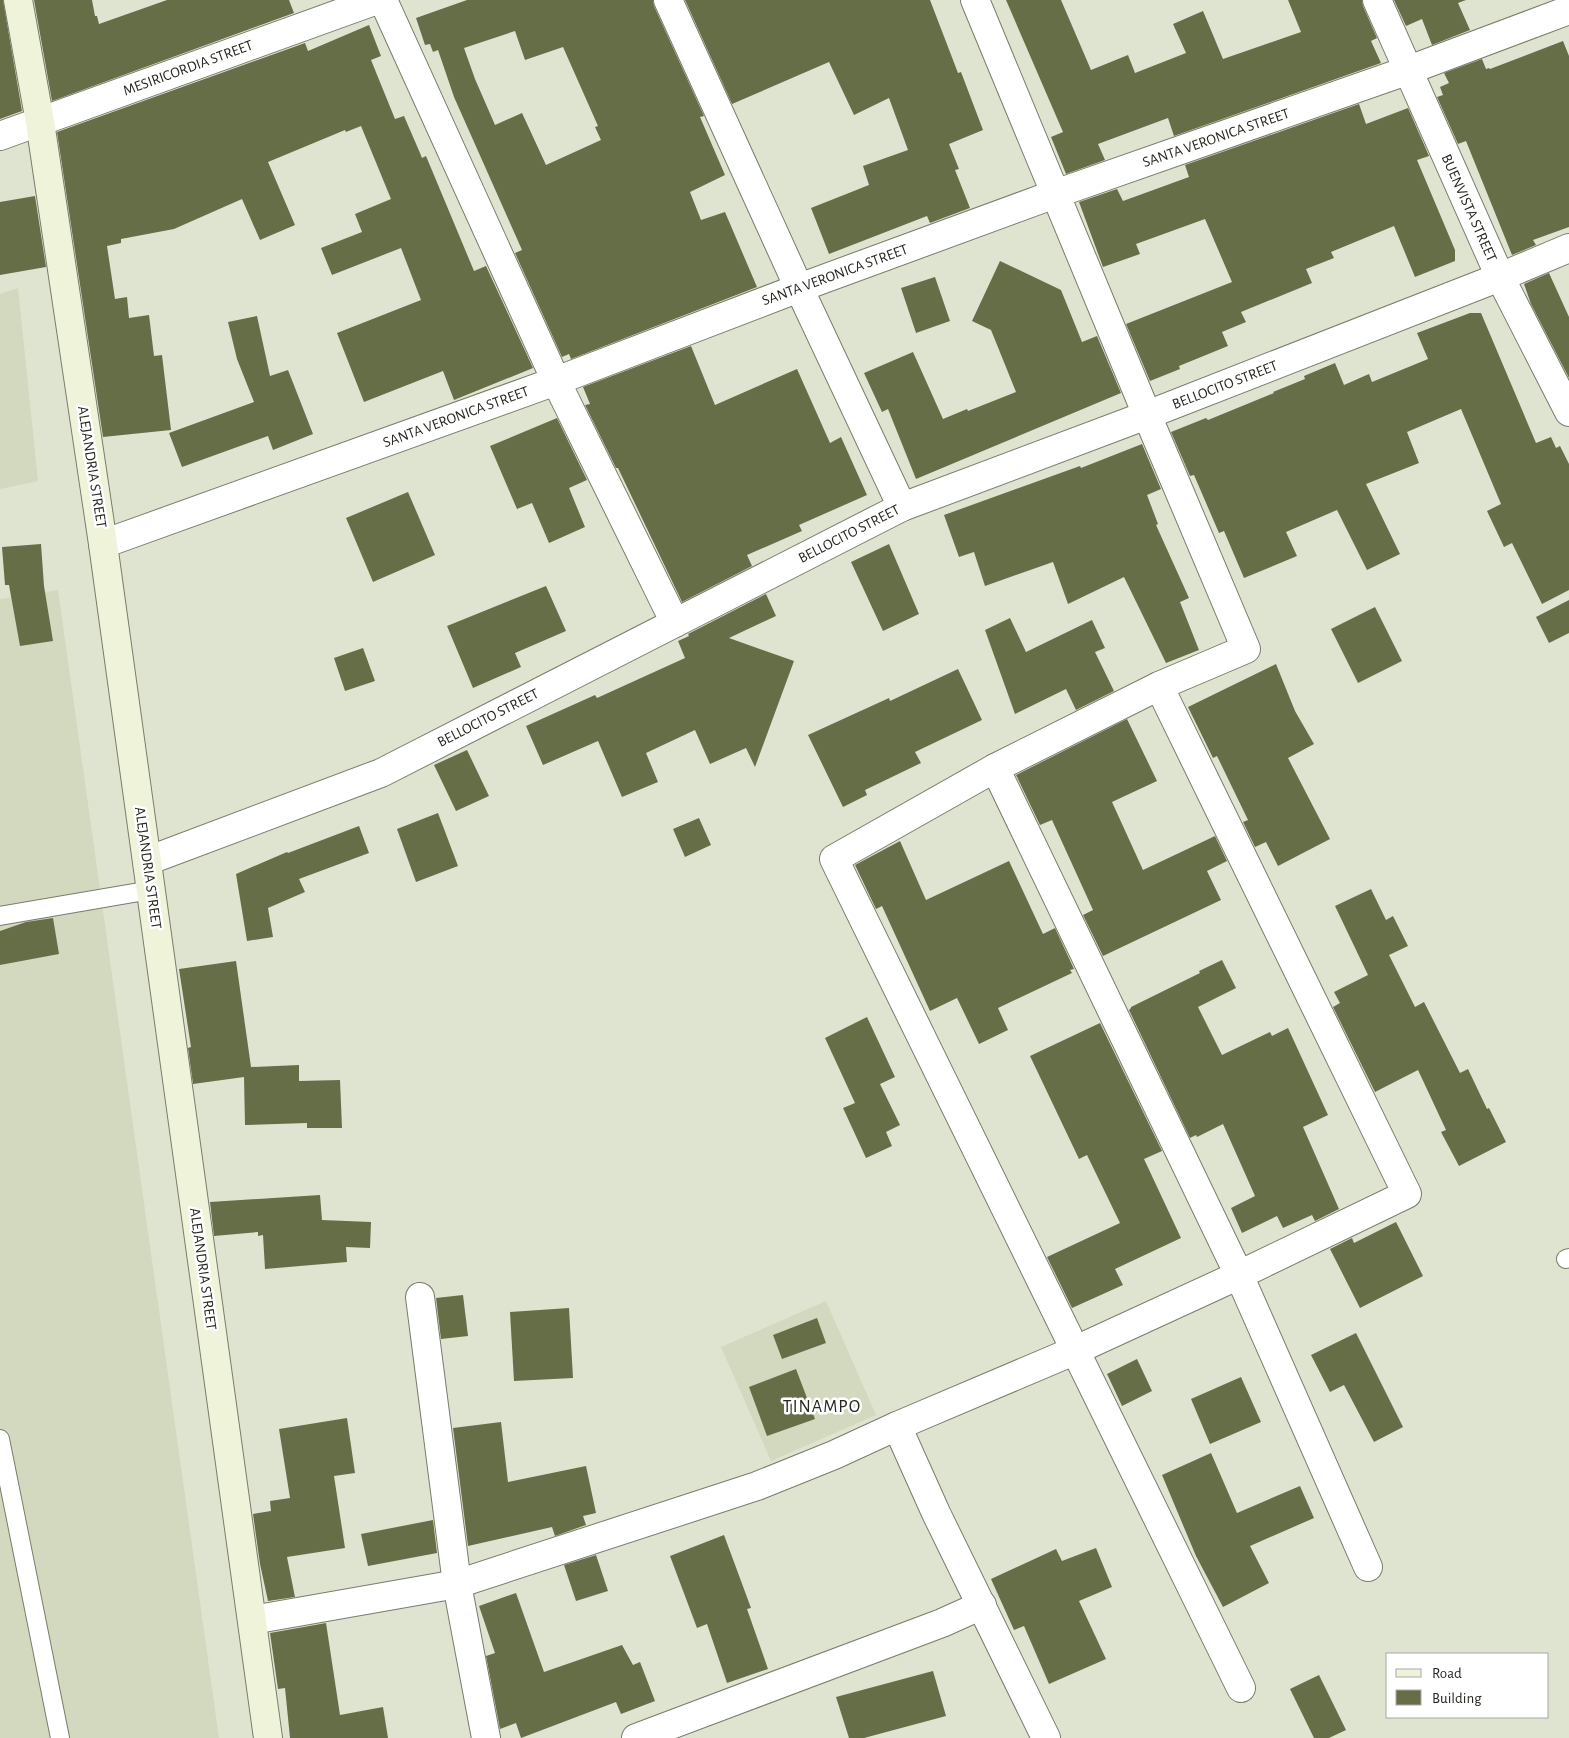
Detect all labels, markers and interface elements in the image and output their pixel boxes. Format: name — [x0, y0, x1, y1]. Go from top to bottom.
street label: MESIRICORDIA STREET — [121, 37, 256, 98]
street label: SANTA VERONICA STREET — [1141, 106, 1292, 170]
street label: BUENVISTA STREET — [1439, 152, 1500, 265]
street label: SANTA VERONICA STREET — [760, 241, 911, 308]
street label: BELLOCITO STREET — [1170, 358, 1280, 412]
street label: SANTA VERONICA STREET — [381, 383, 532, 450]
street label: ALEJANDRIA STREET — [75, 405, 109, 530]
street label: BELLOCITO STREET — [796, 502, 903, 566]
street label: BELLOCITO STREET — [435, 686, 542, 750]
street label: ALEJANDRIA STREET — [132, 806, 164, 931]
street label: ALEJANDRIA STREET — [187, 1207, 219, 1332]
district label: TINAMPO — [783, 1398, 861, 1416]
legend — [1386, 1653, 1549, 1718]
text: Road — [1432, 1666, 1462, 1681]
text: Building — [1432, 1691, 1482, 1706]

